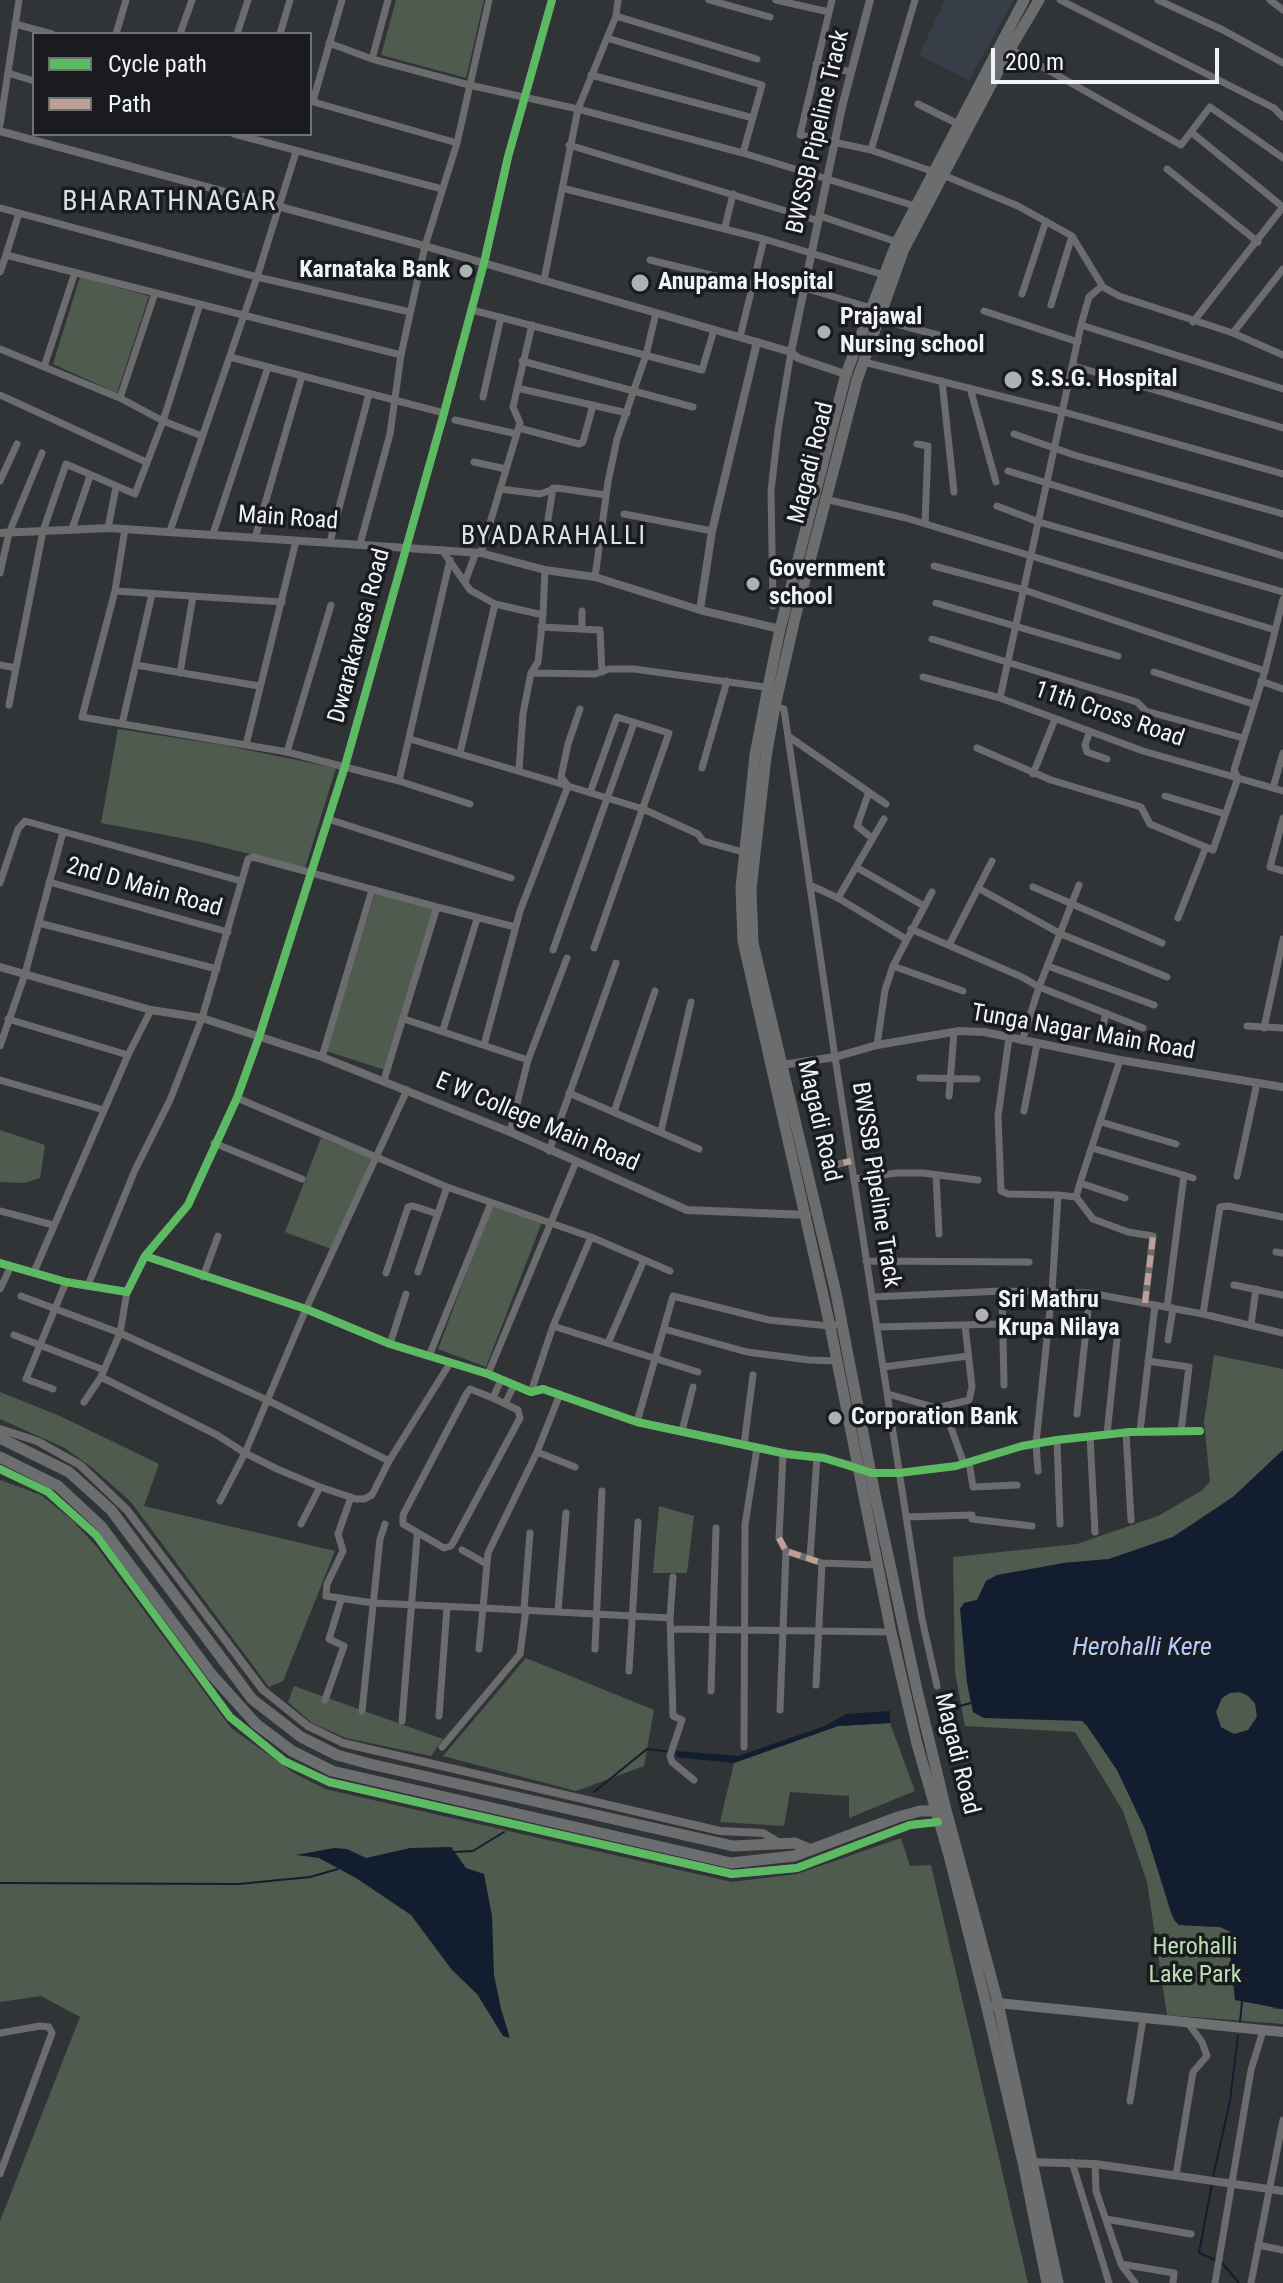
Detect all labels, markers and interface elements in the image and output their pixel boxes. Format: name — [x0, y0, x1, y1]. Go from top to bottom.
street label: BWSSB Pipeline Track — [782, 27, 856, 237]
legend — [32, 32, 312, 136]
scale bar — [995, 32, 1223, 82]
text: 200 m — [1005, 48, 1064, 76]
text: Cycle path — [108, 50, 207, 78]
text: Path — [108, 90, 151, 118]
district label: BHARATHNAGAR — [62, 186, 278, 220]
place label: Karnataka Bank — [299, 257, 450, 285]
marker: Karnataka Bank — [457, 262, 475, 280]
place label: Anupama Hospital — [658, 269, 833, 297]
marker: Anupama Hospital — [629, 272, 651, 294]
place label: Prajawal Nursing school — [840, 304, 984, 360]
marker: Prajawal Nursing school — [815, 323, 833, 341]
place label: S.S.G. Hospital — [1031, 366, 1178, 394]
marker: S.S.G. Hospital — [1002, 369, 1024, 391]
street label: Magadi Road — [783, 399, 841, 527]
street label: Main Road — [237, 501, 339, 537]
district label: BYADARAHALLI — [461, 521, 647, 553]
street label: Dwarakavasa Road — [323, 546, 397, 726]
place label: Government school — [769, 556, 885, 612]
marker: Government school — [744, 575, 762, 593]
street label: 11th Cross Road — [1030, 676, 1188, 754]
street label: 2nd D Main Road — [63, 852, 225, 924]
street label: Tunga Nagar Main Road — [969, 999, 1197, 1067]
street label: Magadi Road — [790, 1057, 846, 1185]
street label: E W College Main Road — [431, 1067, 643, 1179]
street label: BWSSB Pipeline Track — [845, 1080, 905, 1290]
place label: Sri Mathru Krupa Nilaya — [998, 1287, 1119, 1343]
marker: Sri Mathru Krupa Nilaya — [973, 1306, 991, 1324]
place label: Corporation Bank — [851, 1404, 1018, 1432]
marker: Corporation Bank — [826, 1409, 844, 1427]
water label: Herohalli Kere — [1072, 1632, 1212, 1664]
street label: Magadi Road — [927, 1690, 985, 1818]
park label: Herohalli Lake Park — [1148, 1934, 1242, 1990]

